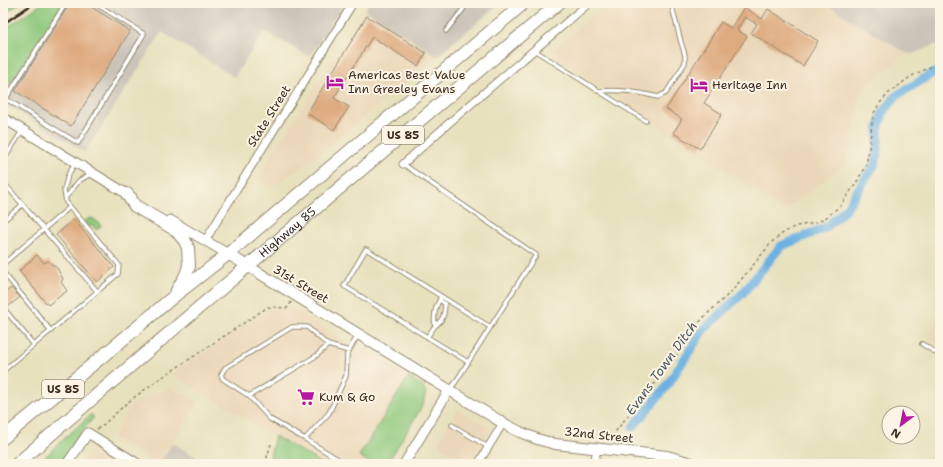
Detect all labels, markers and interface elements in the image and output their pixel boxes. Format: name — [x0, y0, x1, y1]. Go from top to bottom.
place label: Americas Best Value Inn Greeley Evans — [348, 67, 466, 97]
hotel icon: Americas Best Value Inn Greeley Evans — [325, 72, 345, 92]
hotel icon: Heritage Inn — [689, 75, 709, 95]
place label: Heritage Inn — [712, 77, 787, 93]
street label: State Street — [244, 82, 294, 150]
road number: US 85 — [382, 126, 424, 144]
street label: Highway 85 — [255, 203, 319, 261]
street label: 31st Street — [270, 261, 332, 307]
water label: Evans Town Ditch — [622, 318, 701, 419]
road number: US 85 — [42, 380, 84, 398]
supermarket icon: Kum & Go — [296, 387, 316, 407]
place label: Kum & Go — [319, 389, 375, 405]
north arrow — [881, 405, 921, 445]
street label: 32nd Street — [563, 423, 635, 447]
text: N — [888, 424, 904, 442]

